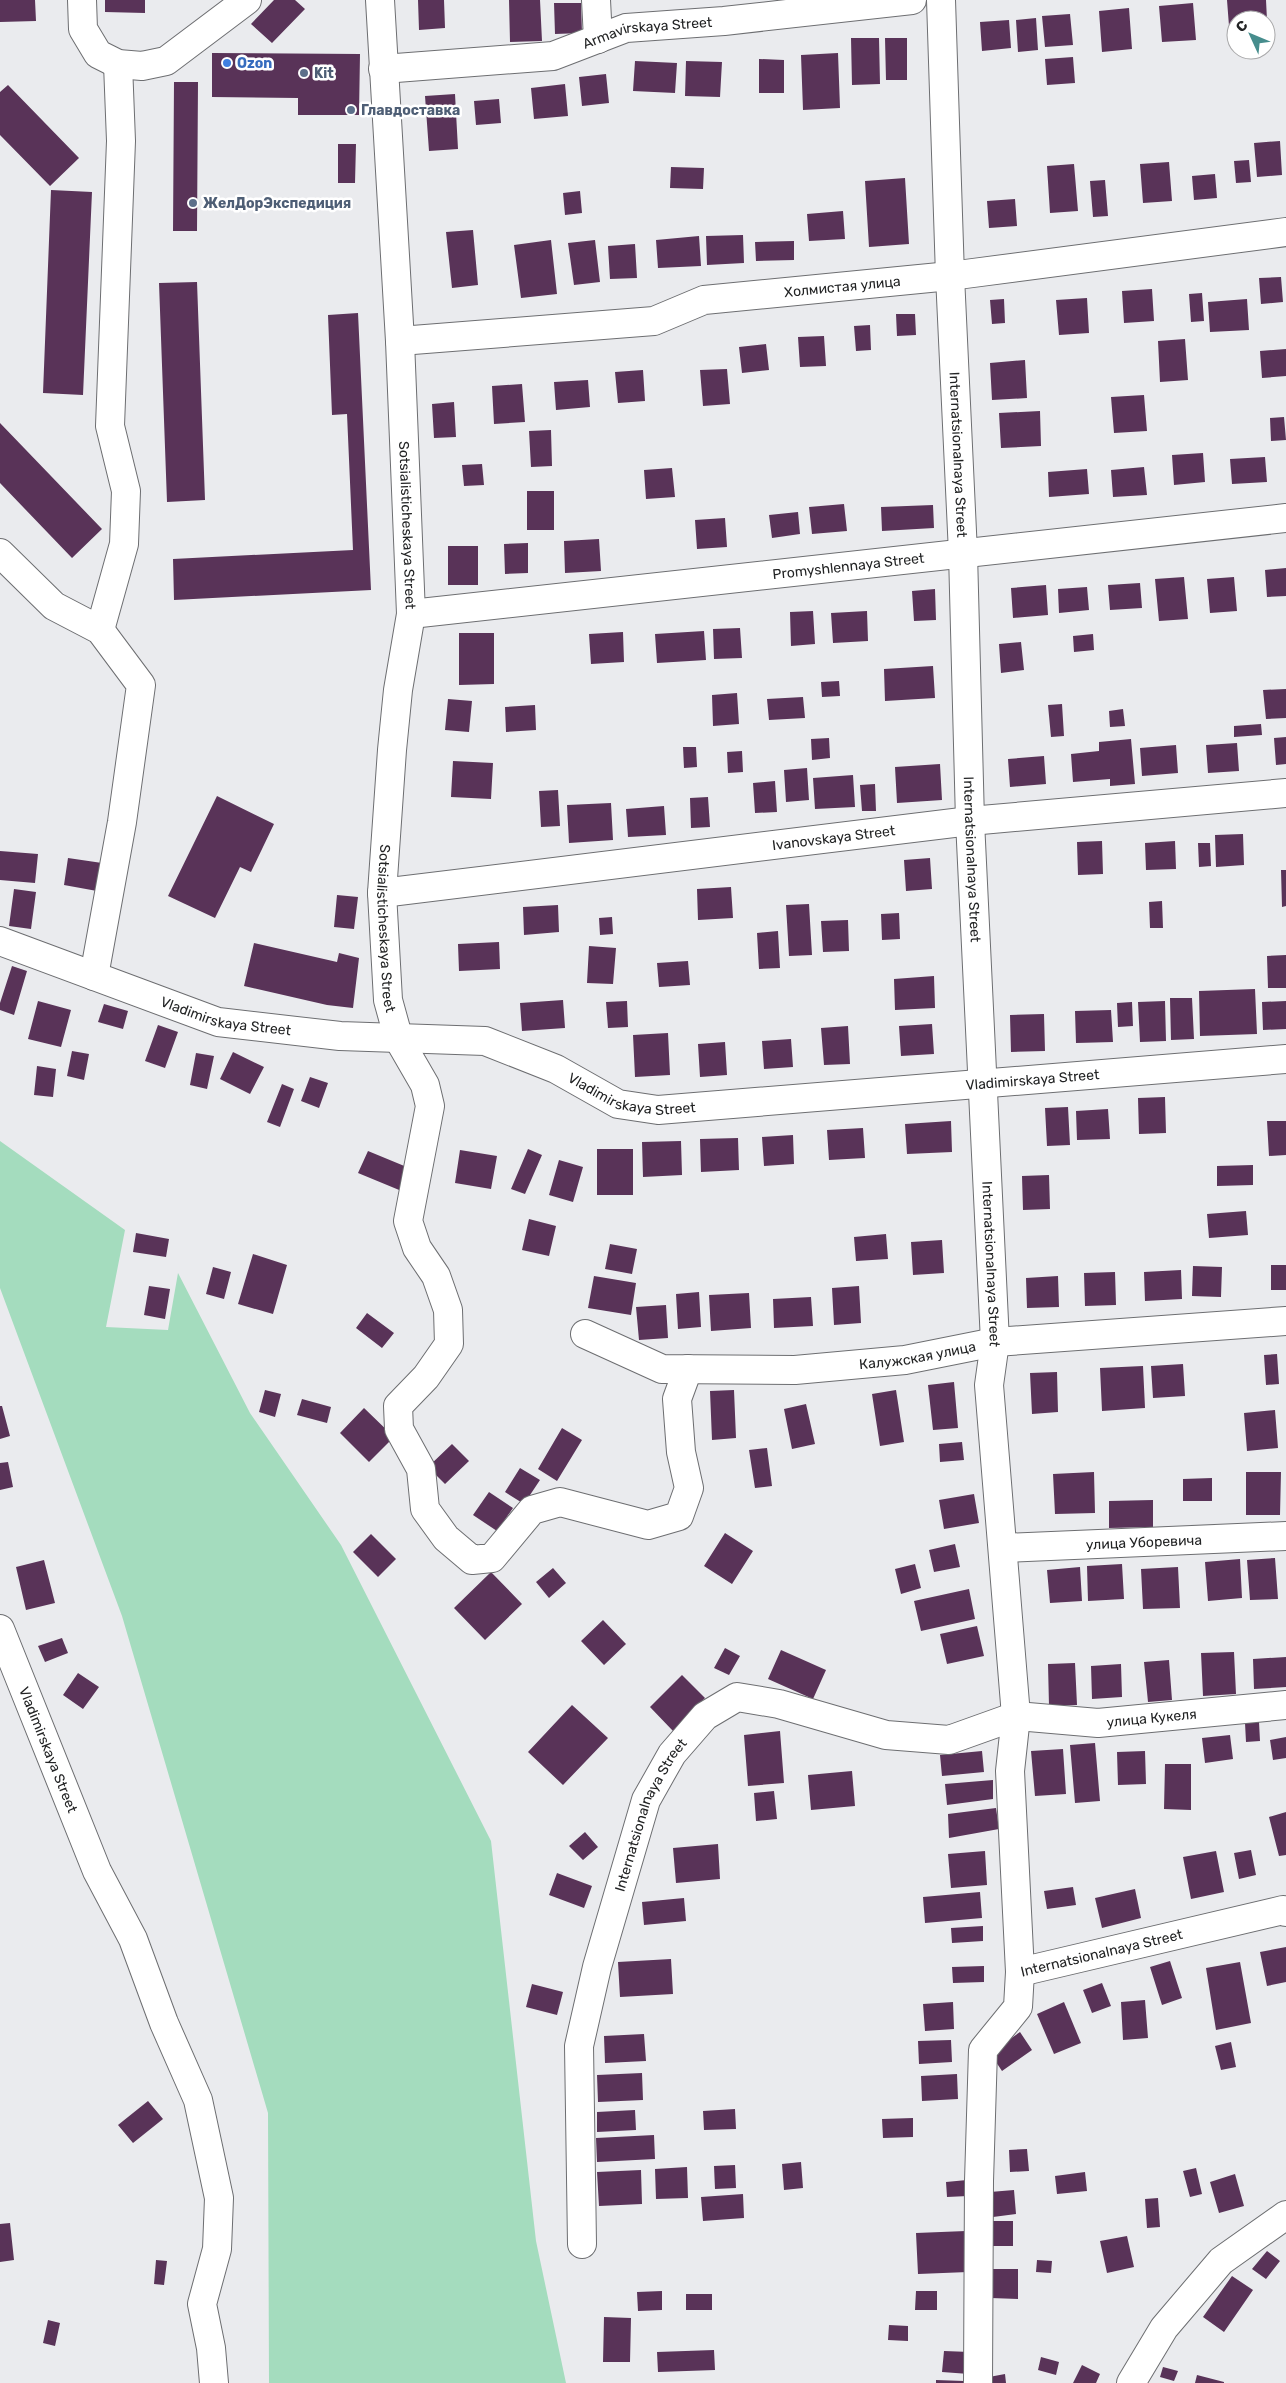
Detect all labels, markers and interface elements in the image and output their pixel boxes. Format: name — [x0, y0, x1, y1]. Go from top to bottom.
north arrow — [1226, 10, 1276, 60]
street label: Armavirskaya Street — [580, 14, 713, 53]
text: С — [1232, 17, 1252, 36]
place label: Ozon — [237, 55, 272, 72]
marker: Ozon — [221, 57, 233, 69]
place label: Kit — [314, 65, 334, 82]
marker: Kit — [298, 67, 310, 79]
place label: Главдоставка — [361, 102, 460, 119]
marker: Главдоставка — [345, 104, 357, 116]
place label: ЖелДорЭкспедиция — [203, 195, 351, 212]
marker: ЖелДорЭкспедиция — [187, 197, 199, 209]
street label: Холмистая улица — [783, 273, 901, 301]
street label: Internatsionalnaya Street — [946, 371, 970, 538]
street label: Sotsialisticheskaya Street — [395, 441, 419, 610]
street label: Promyshlennaya Street — [772, 550, 926, 583]
street label: Internatsionalnaya Street — [960, 776, 984, 943]
street label: Ivanovskaya Street — [771, 822, 897, 854]
street label: Sotsialisticheskaya Street — [373, 844, 399, 1015]
street label: Vladimirskaya Street — [158, 993, 292, 1039]
street label: Vladimirskaya Street — [965, 1066, 1100, 1094]
street label: Vladimirskaya Street — [565, 1069, 697, 1119]
street label: Internatsionalnaya Street — [978, 1181, 1003, 1348]
street label: Калужская улица — [858, 1338, 977, 1373]
street label: улица Уборевича — [1085, 1532, 1202, 1553]
street label: Vladimirskaya Street — [15, 1684, 81, 1816]
street label: улица Кукеля — [1106, 1706, 1197, 1731]
street label: Internatsionalnaya Street — [612, 1735, 691, 1894]
street label: Internatsionalnaya Street — [1019, 1926, 1185, 1981]

